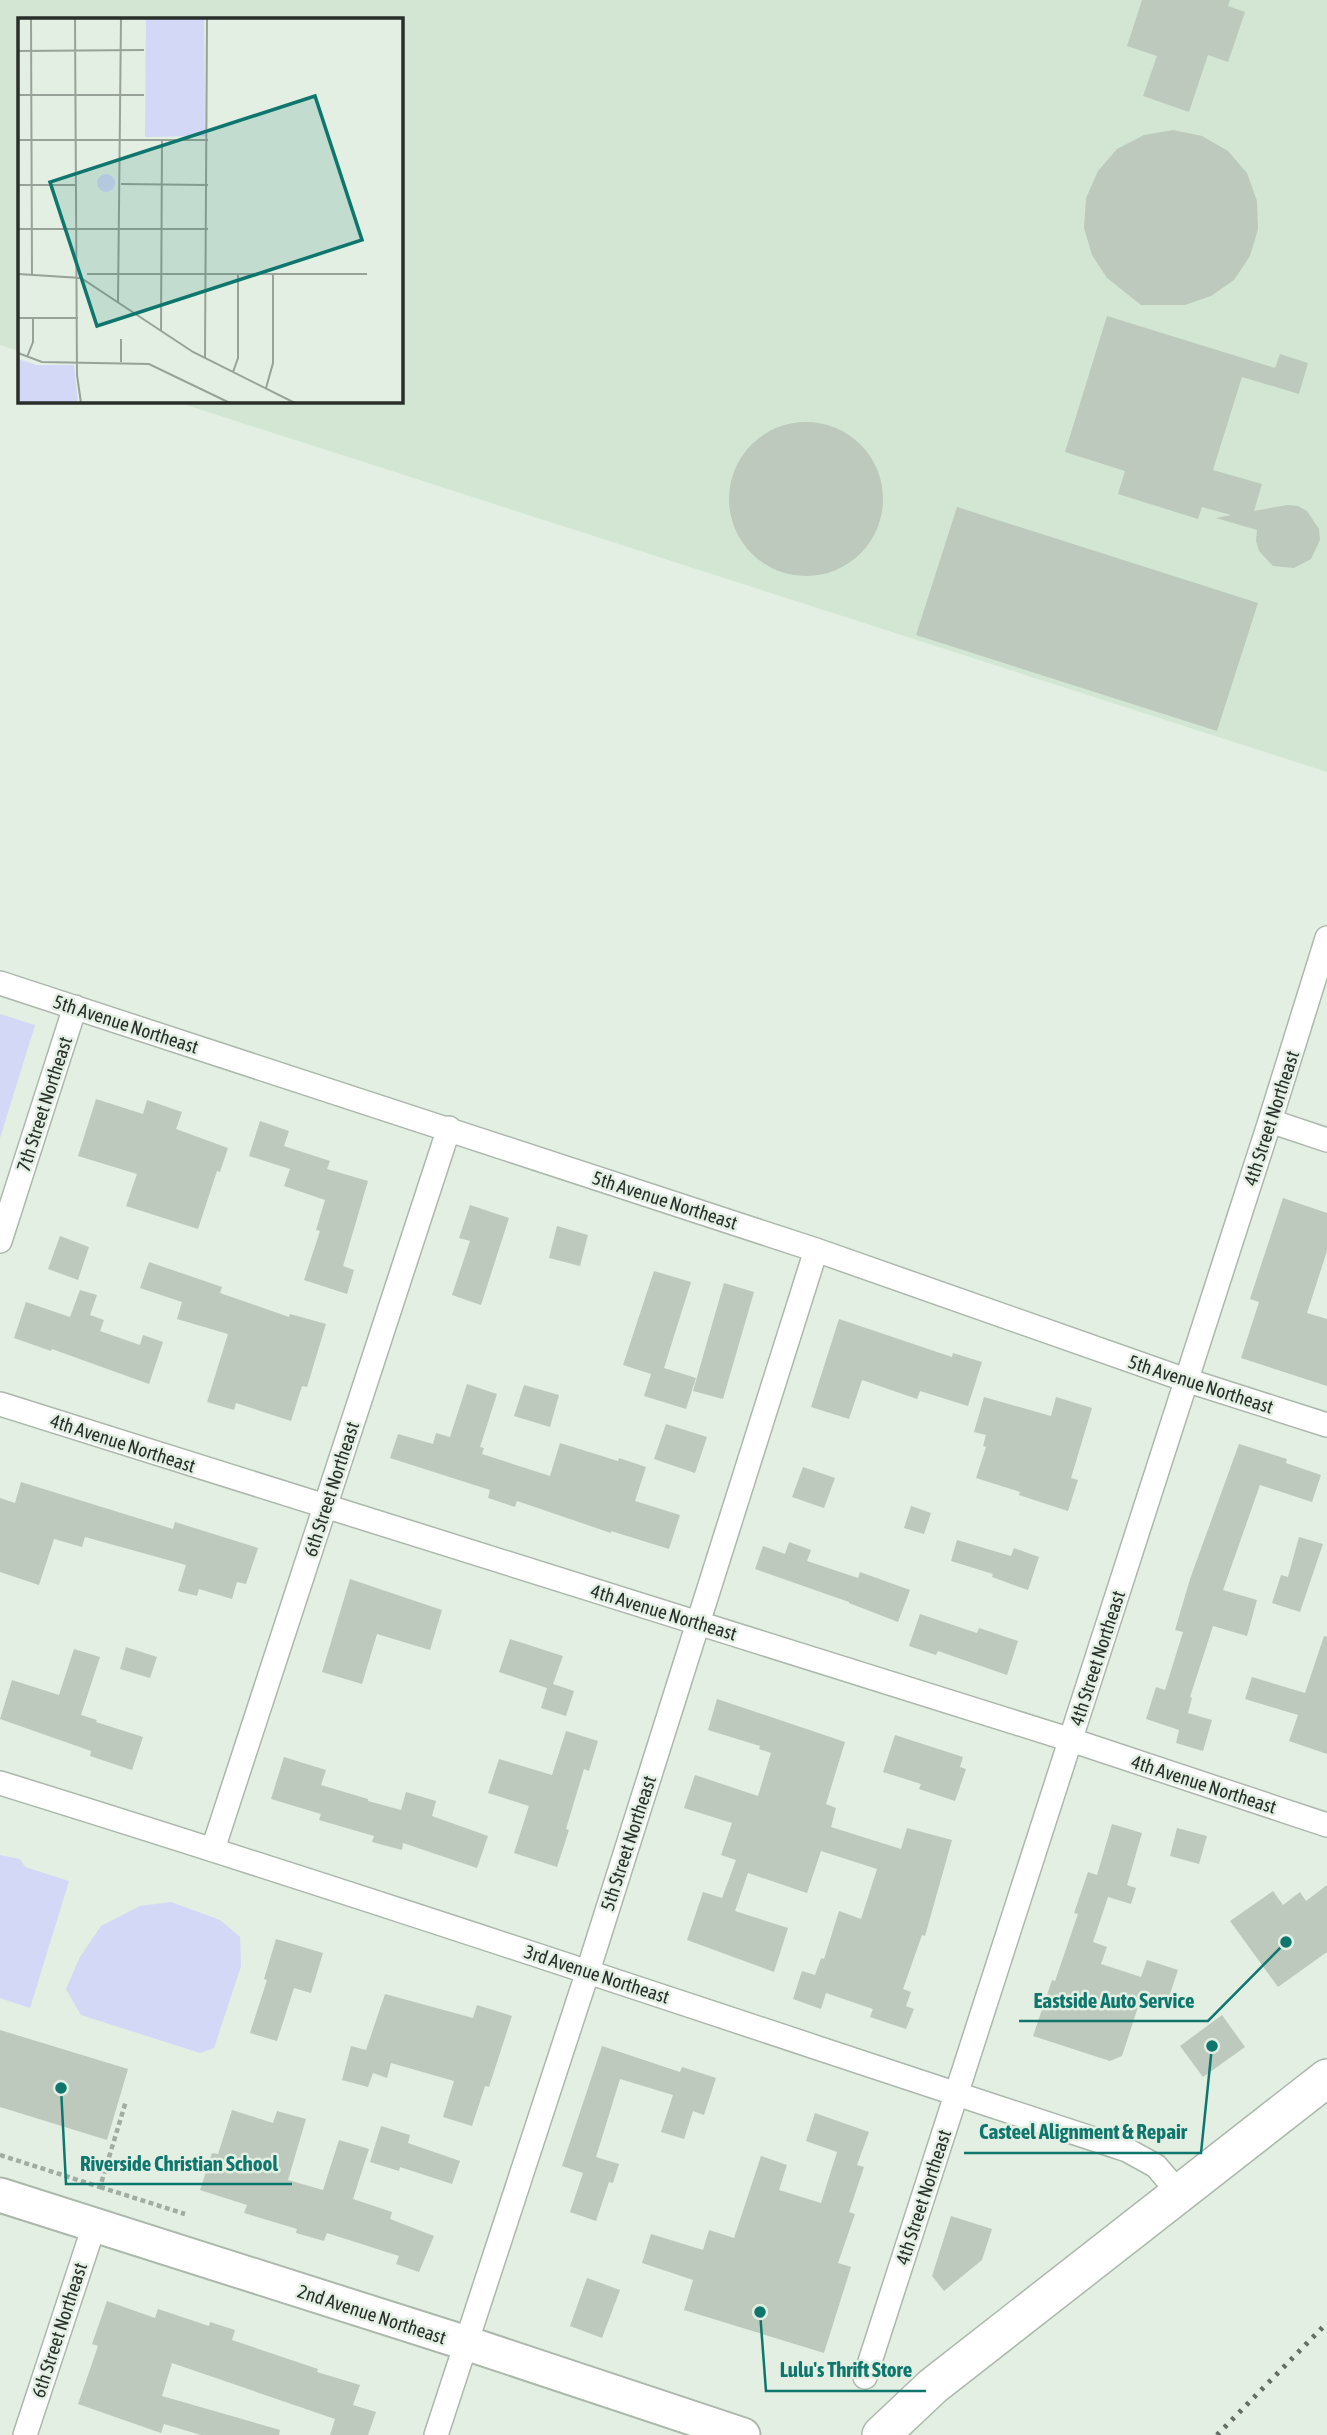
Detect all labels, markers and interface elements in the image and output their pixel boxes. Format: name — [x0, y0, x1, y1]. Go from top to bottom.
inset map — [18, 18, 402, 402]
street label: 5th Avenue Northeast — [51, 990, 201, 1058]
street label: 7th Street Northeast — [12, 1034, 76, 1174]
street label: 4th Street Northeast — [1239, 1048, 1303, 1188]
street label: 5th Avenue Northeast — [590, 1166, 740, 1234]
street label: 5th Avenue Northeast — [1126, 1350, 1276, 1418]
street label: 4th Avenue Northeast — [48, 1409, 198, 1477]
street label: 6th Street Northeast — [299, 1419, 363, 1559]
street label: 4th Avenue Northeast — [588, 1579, 740, 1645]
street label: 4th Street Northeast — [1065, 1588, 1129, 1728]
street label: 4th Avenue Northeast — [1129, 1750, 1279, 1818]
street label: 5th Street Northeast — [596, 1773, 660, 1913]
street label: 3rd Avenue Northeast — [522, 1940, 672, 2008]
callout: Eastside Auto Service — [1019, 1979, 1208, 2021]
text: Eastside Auto Service — [1033, 1988, 1195, 2012]
callout: Casteel Alignment & Repair — [964, 2111, 1201, 2153]
text: Casteel Alignment & Repair — [979, 2119, 1188, 2143]
street label: 4th Street Northeast — [891, 2127, 955, 2267]
callout: Riverside Christian School — [66, 2142, 292, 2184]
text: Riverside Christian School — [80, 2151, 278, 2175]
street label: 6th Street Northeast — [27, 2260, 91, 2400]
street label: 2nd Avenue Northeast — [295, 2280, 449, 2348]
callout: Lulu's Thrift Store — [766, 2349, 926, 2391]
text: Lulu's Thrift Store — [780, 2357, 912, 2381]

